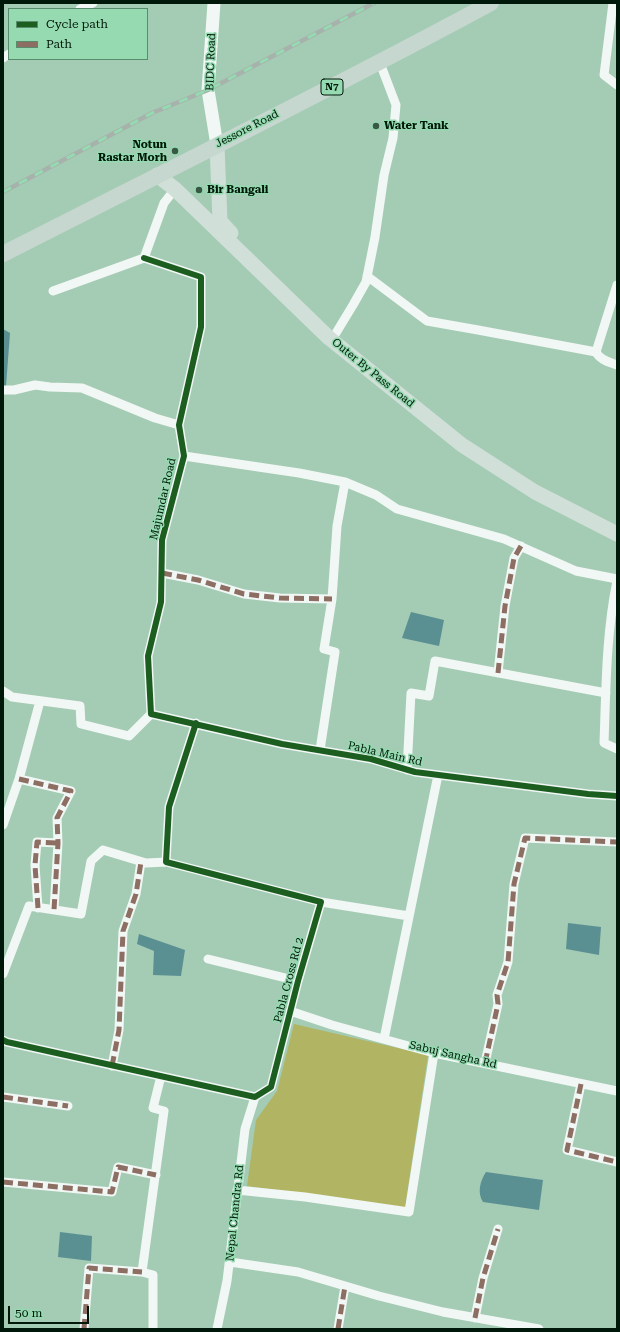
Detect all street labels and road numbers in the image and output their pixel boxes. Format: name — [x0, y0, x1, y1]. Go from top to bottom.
street label: BIDC Road — [203, 33, 219, 91]
road number: N7 — [321, 79, 343, 95]
street label: Jessore Road — [213, 107, 281, 151]
street label: Outer By Pass Road — [329, 336, 417, 410]
street label: Majumdar Road — [147, 457, 179, 541]
street label: Pabla Main Rd — [346, 739, 424, 769]
street label: Pabla Cross Rd 2 — [271, 936, 307, 1024]
street label: Sabuj Sangha Rd — [408, 1039, 498, 1071]
street label: Nepal Chandra Rd — [223, 1164, 247, 1262]

